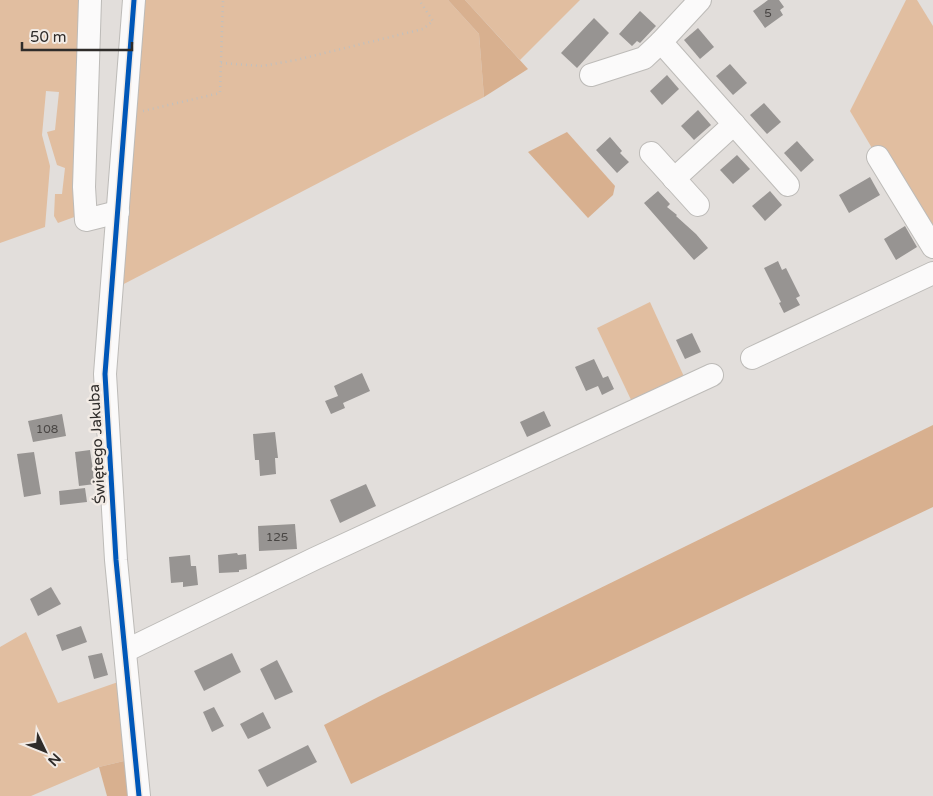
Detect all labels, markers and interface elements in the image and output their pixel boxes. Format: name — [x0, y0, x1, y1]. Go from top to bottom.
house number: 5 — [764, 6, 772, 20]
scale bar — [22, 20, 132, 52]
text: 50 m — [30, 28, 67, 46]
street label: Świętego Jakuba — [85, 384, 109, 504]
house number: 108 — [36, 422, 58, 436]
house number: 125 — [266, 530, 288, 544]
north arrow — [20, 726, 70, 776]
text: N — [44, 750, 64, 769]

